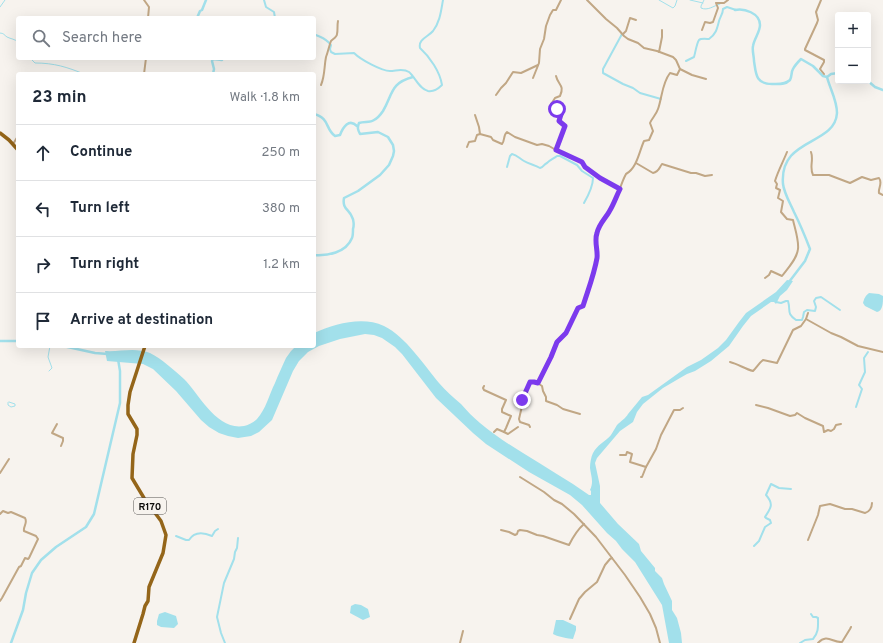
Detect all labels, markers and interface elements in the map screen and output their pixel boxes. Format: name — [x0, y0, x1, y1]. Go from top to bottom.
map controls — [835, 12, 871, 84]
button: + — [835, 12, 871, 48]
search box — [16, 16, 316, 60]
icon: search — [30, 27, 52, 49]
text: Search here — [62, 29, 142, 48]
button: − — [835, 48, 871, 84]
text: 23 min — [32, 87, 87, 109]
text: Walk · 1.8 km — [229, 90, 300, 106]
route start — [548, 100, 566, 118]
icon: ahead — [32, 142, 54, 164]
text: Continue — [70, 143, 132, 162]
text: 250 m — [262, 145, 300, 161]
icon: left — [32, 198, 54, 220]
text: Turn left — [70, 199, 130, 218]
text: 380 m — [262, 201, 300, 217]
icon: right — [32, 254, 54, 276]
text: Turn right — [70, 255, 139, 274]
text: 1.2 km — [263, 257, 300, 273]
icon: arrive — [32, 310, 54, 332]
text: Arrive at destination — [70, 311, 213, 330]
route end — [513, 391, 531, 409]
road number: R170 — [134, 498, 166, 514]

